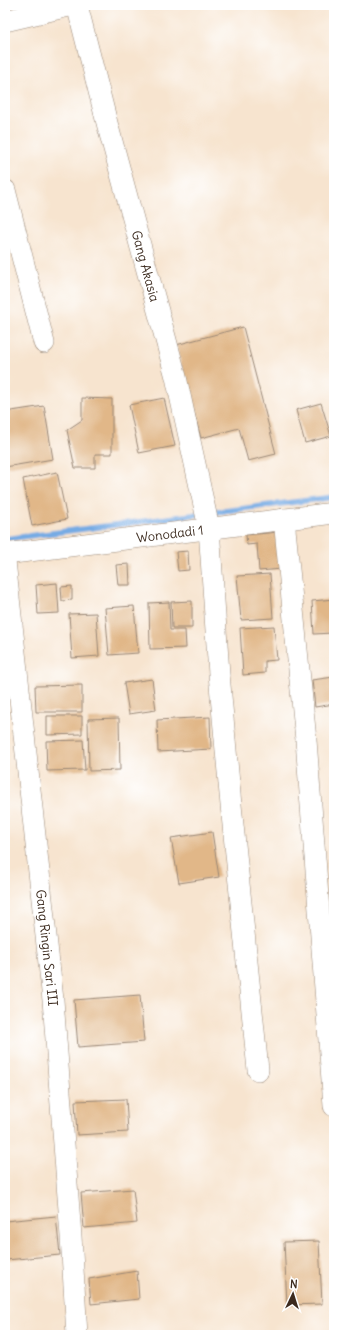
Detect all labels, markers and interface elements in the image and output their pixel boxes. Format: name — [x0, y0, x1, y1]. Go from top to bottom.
street label: Gang Akasia — [128, 228, 164, 304]
street label: Wonodadi 1 — [135, 521, 204, 546]
street label: Gang Ringin Sari III — [32, 888, 62, 1007]
north arrow — [273, 1274, 313, 1314]
text: N — [289, 1277, 298, 1291]

